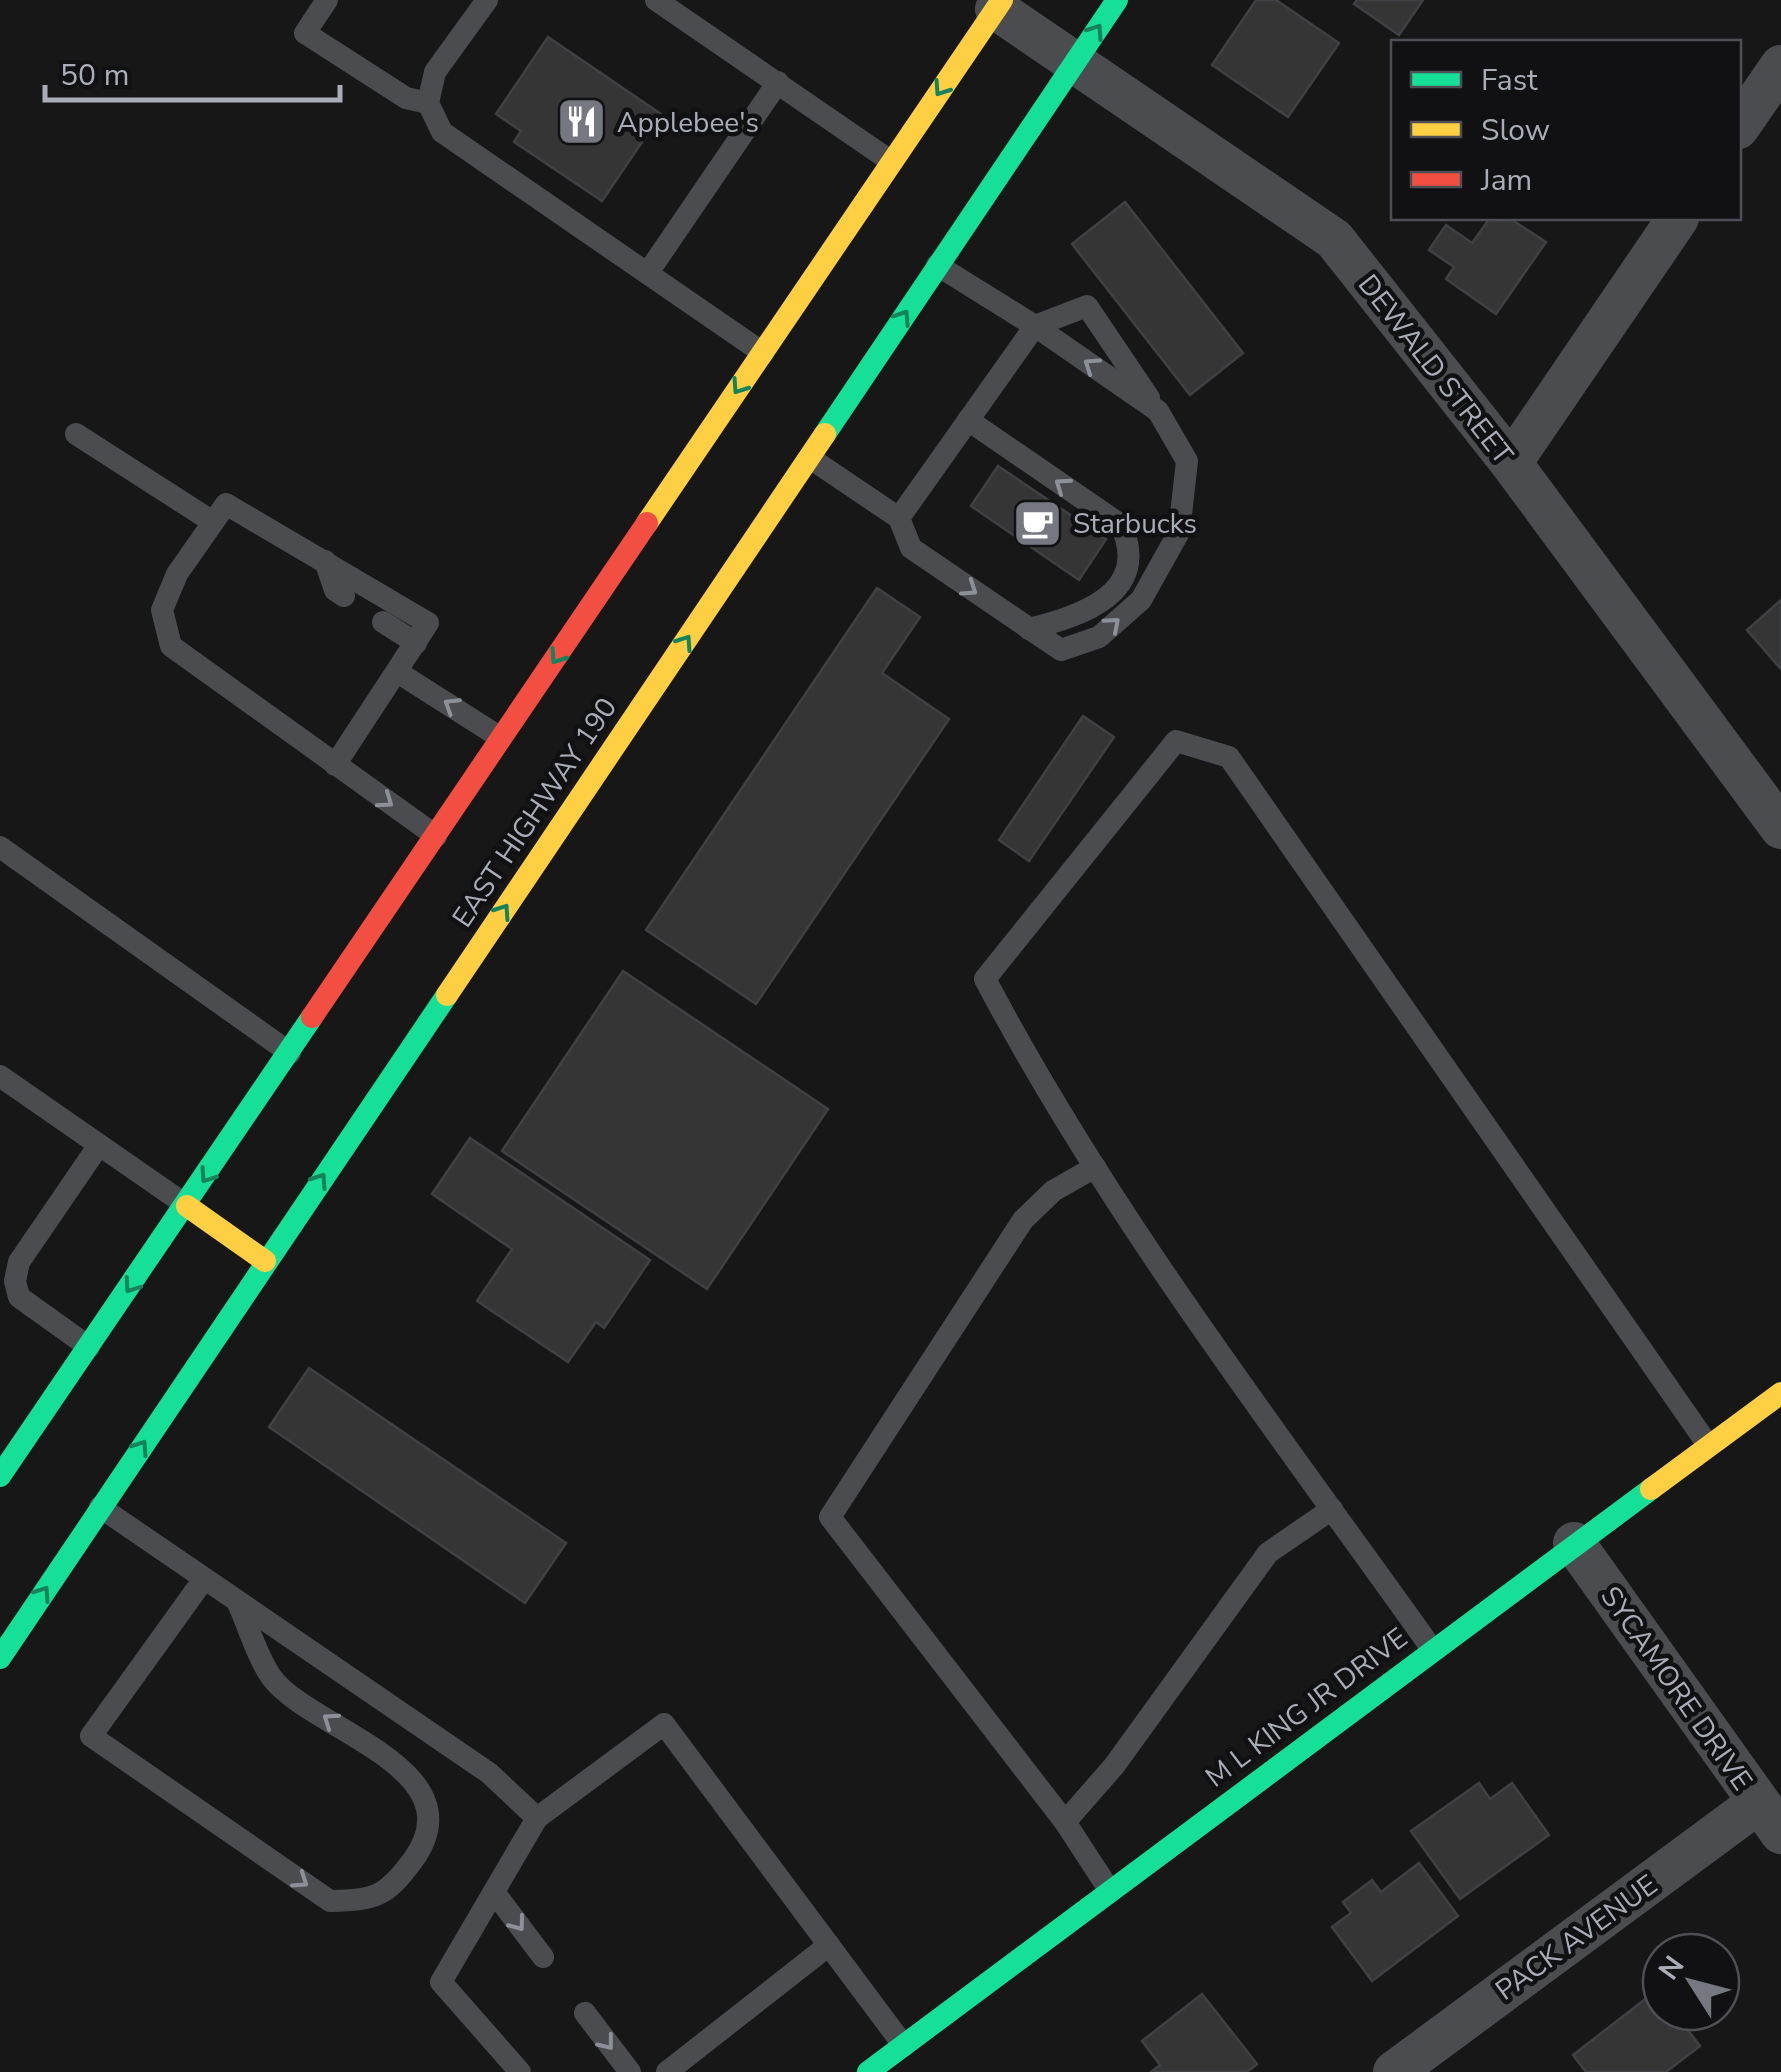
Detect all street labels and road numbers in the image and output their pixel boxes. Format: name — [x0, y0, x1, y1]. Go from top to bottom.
street label: DEWALD STREET — [1349, 267, 1521, 473]
street label: EAST HIGHWAY 190 — [444, 690, 626, 935]
street label: SYCAMORE DRIVE — [1592, 1579, 1761, 1798]
street label: M L KING JR DRIVE — [1198, 1619, 1415, 1796]
street label: PACK AVENUE — [1488, 1866, 1665, 2009]

